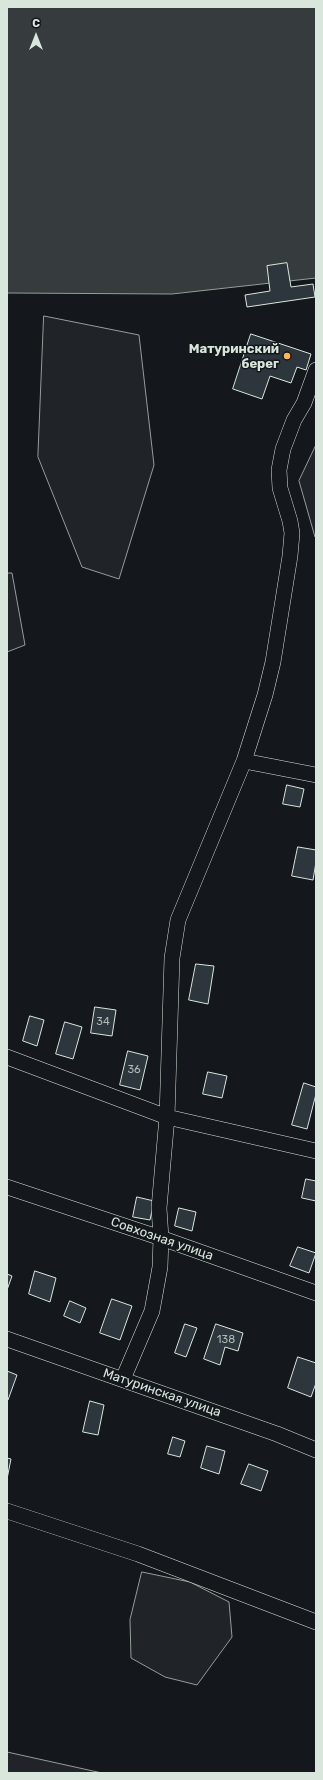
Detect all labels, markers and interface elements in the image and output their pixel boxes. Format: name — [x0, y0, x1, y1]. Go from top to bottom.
north arrow — [16, 16, 56, 56]
text: С — [32, 17, 40, 30]
place label: Матуринский берег — [189, 341, 279, 372]
marker: Матуринский берег — [282, 351, 292, 361]
house number: 34 — [96, 1015, 110, 1029]
house number: 36 — [127, 1063, 141, 1077]
street label: Совхозная улица — [109, 1214, 215, 1264]
house number: 138 — [217, 1333, 235, 1347]
street label: Матуринская улица — [101, 1365, 223, 1421]

